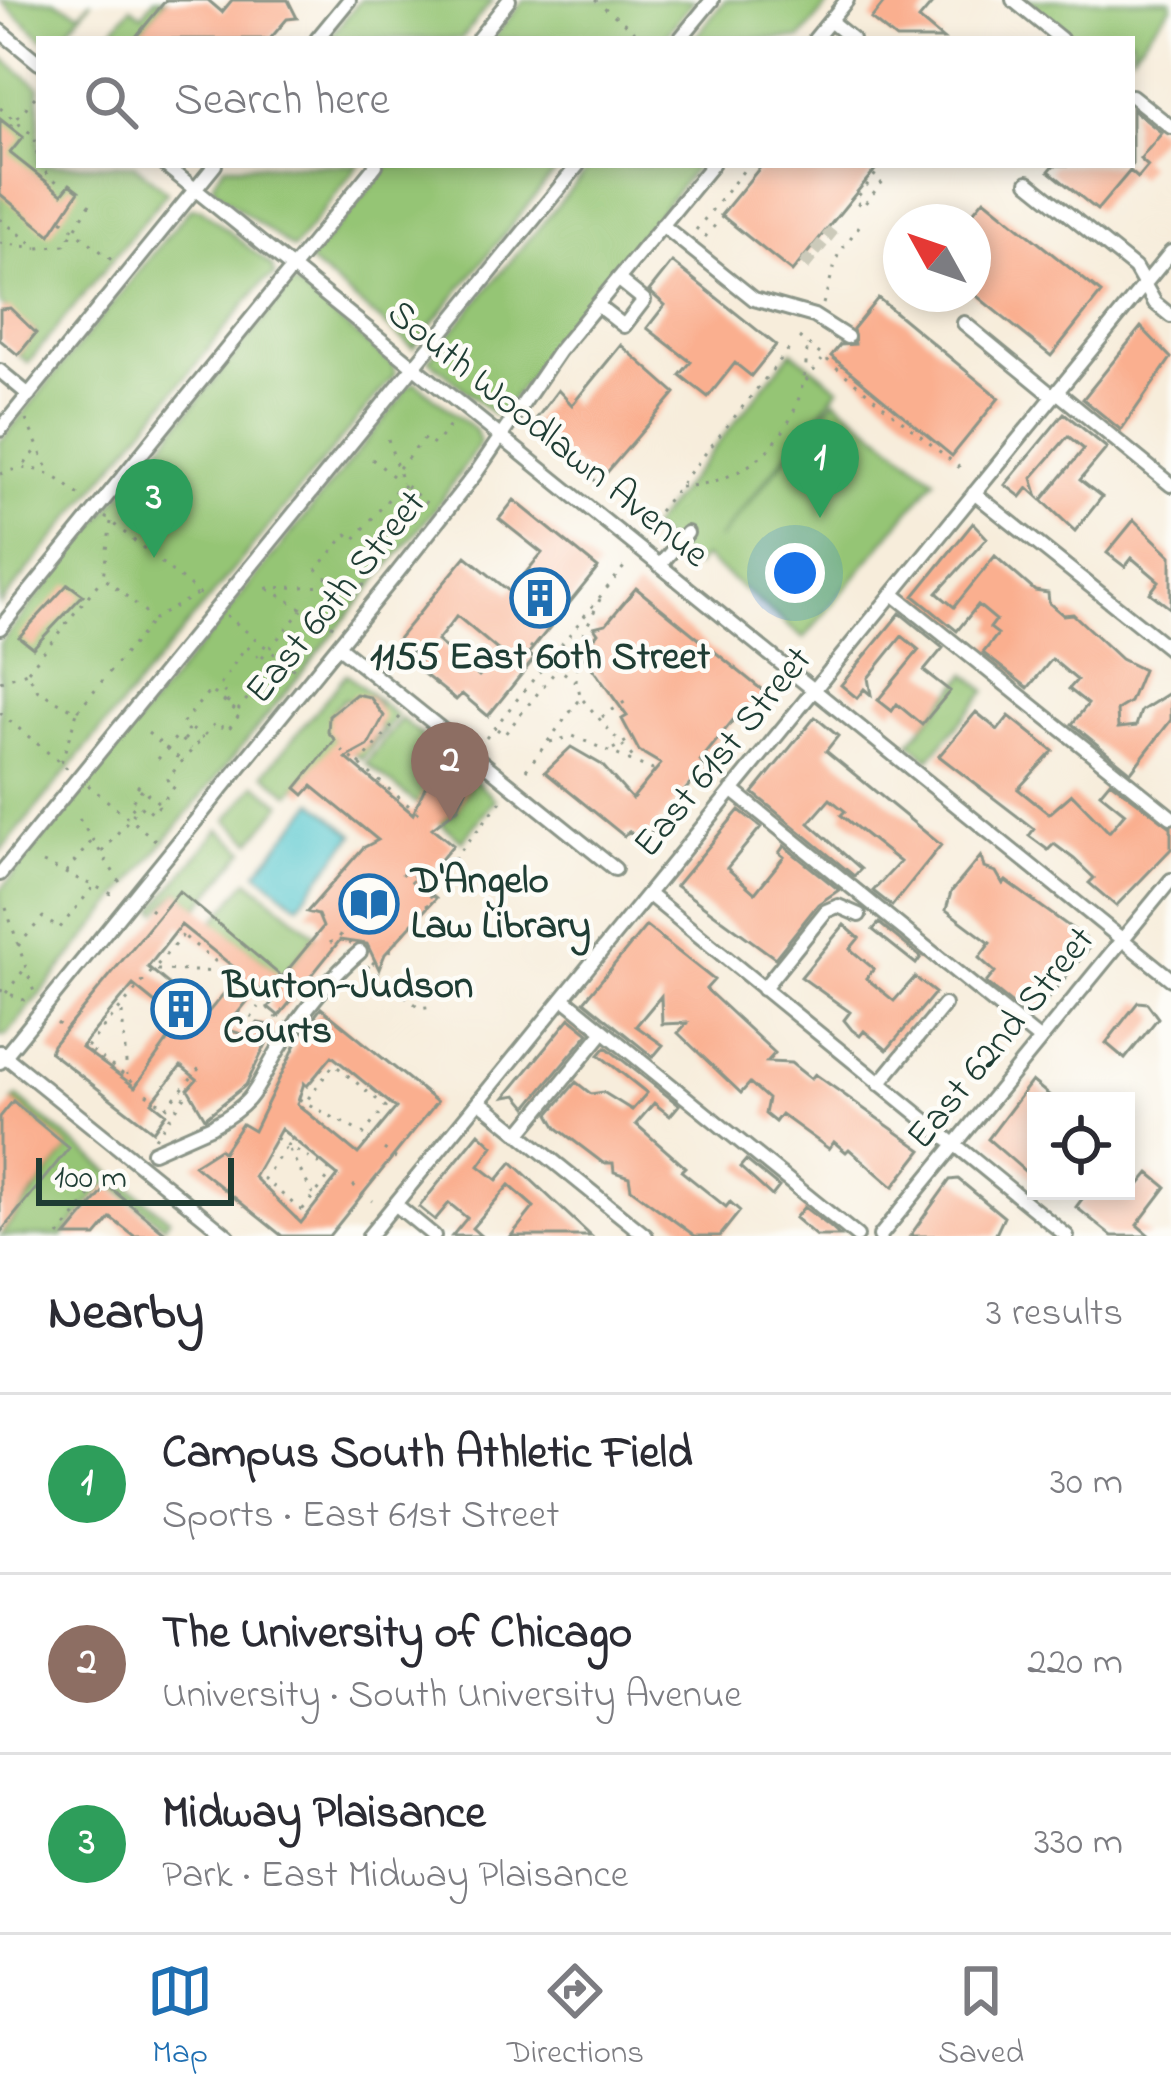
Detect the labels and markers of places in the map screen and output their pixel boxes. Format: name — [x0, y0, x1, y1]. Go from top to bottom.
pin: 1 — [781, 419, 859, 518]
pin: 3 — [115, 459, 193, 558]
building icon: 1155 East 60th Street — [509, 567, 571, 629]
place label: 1155 East 60th Street — [370, 630, 711, 687]
pin: 2 — [411, 722, 489, 821]
place label: D'Angelo Law Library — [409, 854, 591, 956]
library icon: D'Angelo Law Library — [338, 873, 400, 935]
place label: Burton-Judson Courts — [221, 959, 473, 1061]
building icon: Burton-Judson Courts — [150, 978, 212, 1040]

